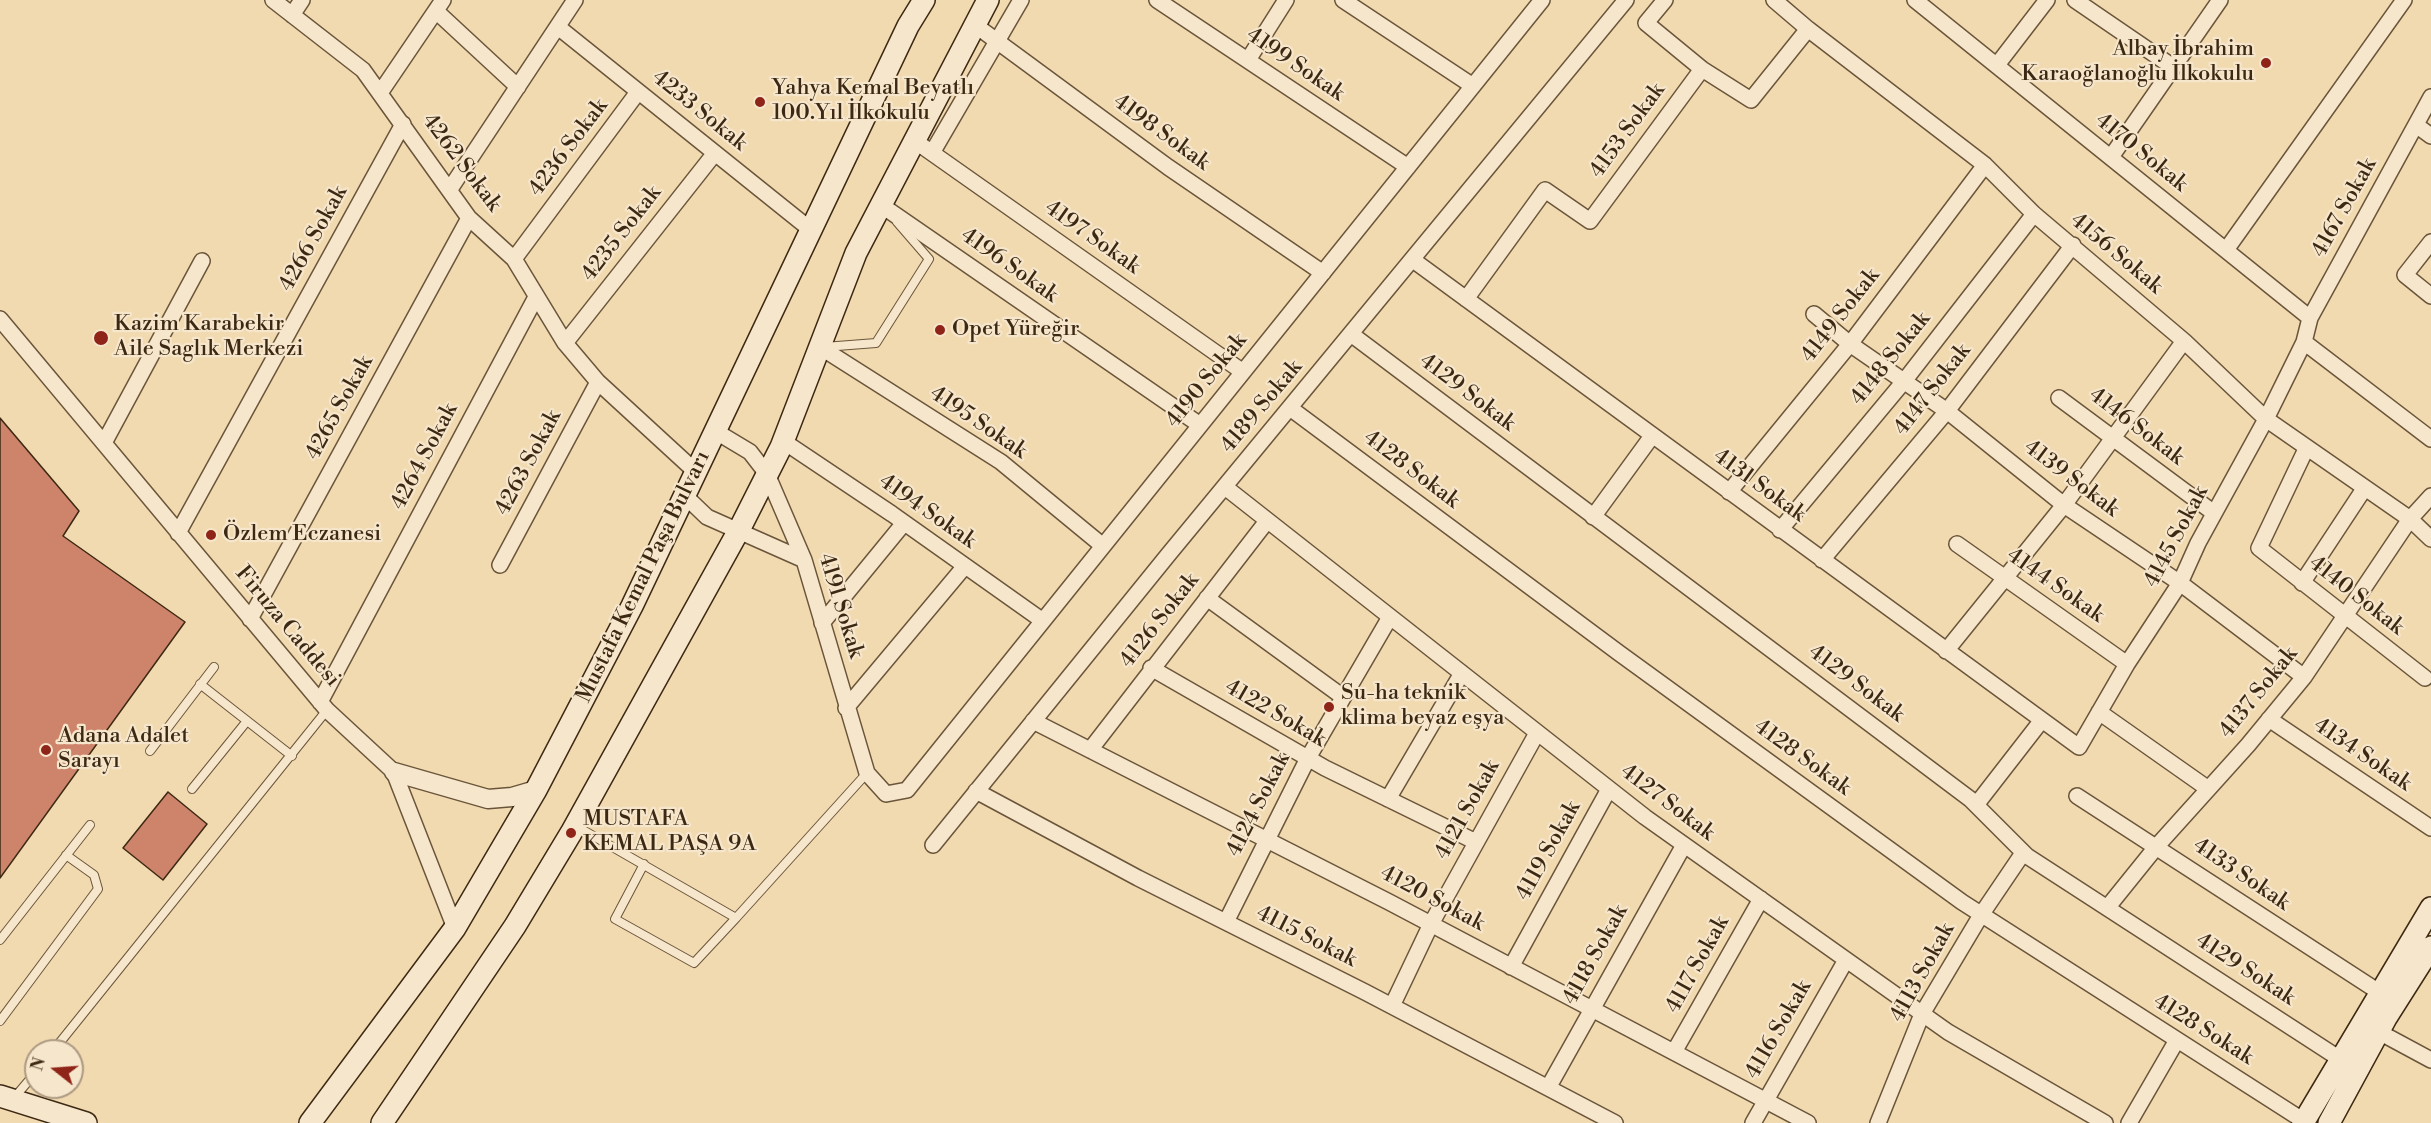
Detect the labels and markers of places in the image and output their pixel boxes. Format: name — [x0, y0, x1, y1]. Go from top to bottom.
place label: Albay İbrahim Karaoğlanoğlu İlkokulu — [2021, 37, 2254, 88]
marker: Albay İbrahim Karaoğlanoğlu İlkokulu — [2259, 56, 2273, 70]
place label: Yahya Kemal Beyatlı 100.Yıl İlkokulu — [772, 76, 974, 128]
marker: Yahya Kemal Beyatlı 100.Yıl İlkokulu — [753, 95, 767, 109]
place label: Kazim Karabekir Aile Saglık Merkezi — [114, 312, 303, 364]
place label: Opet Yüreğir — [952, 317, 1080, 343]
marker: Opet Yüreğir — [933, 323, 947, 337]
marker: Kazim Karabekir Aile Saglık Merkezi — [92, 329, 110, 347]
place label: Özlem Eczanesi — [223, 522, 381, 548]
marker: Özlem Eczanesi — [204, 528, 218, 542]
place label: Su-ha teknik klima beyaz eşya — [1341, 681, 1505, 732]
marker: Su-ha teknik klima beyaz eşya — [1322, 700, 1336, 714]
place label: Adana Adalet Sarayı — [58, 724, 189, 776]
marker: Adana Adalet Sarayı — [39, 743, 53, 757]
place label: MUSTAFA KEMAL PAŞA 9A — [583, 807, 756, 858]
marker: MUSTAFA KEMAL PAŞA 9A — [564, 826, 578, 840]

